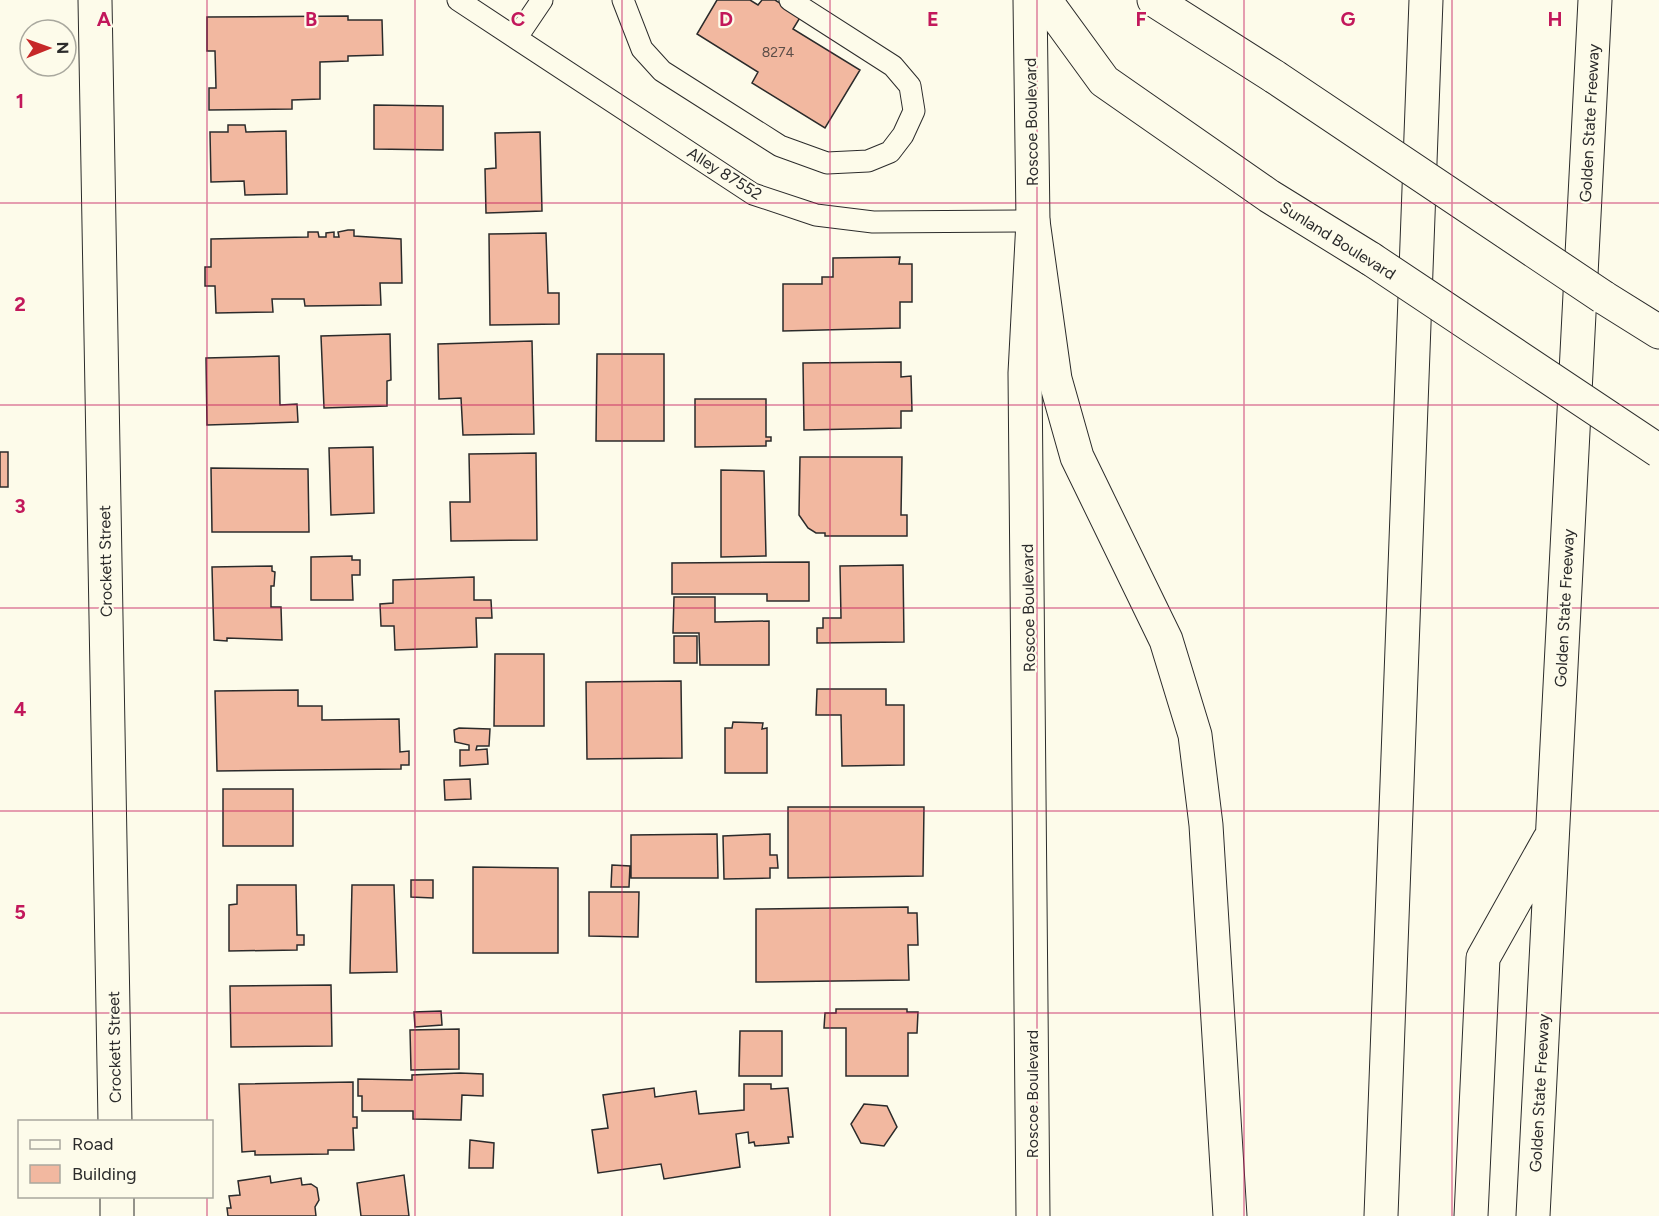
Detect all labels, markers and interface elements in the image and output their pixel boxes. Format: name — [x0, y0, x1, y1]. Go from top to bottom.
text: A — [97, 7, 112, 31]
text: B — [305, 7, 317, 31]
text: C — [511, 7, 525, 31]
text: D — [719, 7, 733, 31]
text: E — [927, 7, 939, 31]
text: F — [1135, 7, 1147, 31]
text: G — [1341, 7, 1356, 31]
text: H — [1548, 7, 1563, 31]
north arrow — [18, 18, 78, 78]
text: N — [53, 41, 72, 54]
street label: Golden State Freeway — [1576, 43, 1603, 203]
house number: 8274 — [762, 44, 795, 61]
street label: Roscoe Boulevard — [1021, 58, 1042, 186]
text: 1 — [16, 89, 24, 113]
street label: Alley 87552 — [684, 143, 766, 204]
street label: Sunland Boulevard — [1276, 197, 1399, 284]
text: 2 — [14, 292, 26, 316]
text: 3 — [14, 494, 26, 518]
street label: Crockett Street — [95, 505, 116, 617]
street label: Golden State Freeway — [1551, 528, 1578, 688]
street label: Roscoe Boulevard — [1018, 544, 1039, 672]
text: 4 — [14, 697, 27, 721]
text: 5 — [14, 900, 26, 924]
street label: Crockett Street — [104, 991, 125, 1103]
street label: Golden State Freeway — [1526, 1013, 1553, 1173]
street label: Roscoe Boulevard — [1023, 1030, 1042, 1158]
legend — [18, 1120, 213, 1198]
text: Road — [72, 1133, 113, 1155]
text: Building — [72, 1163, 137, 1185]

